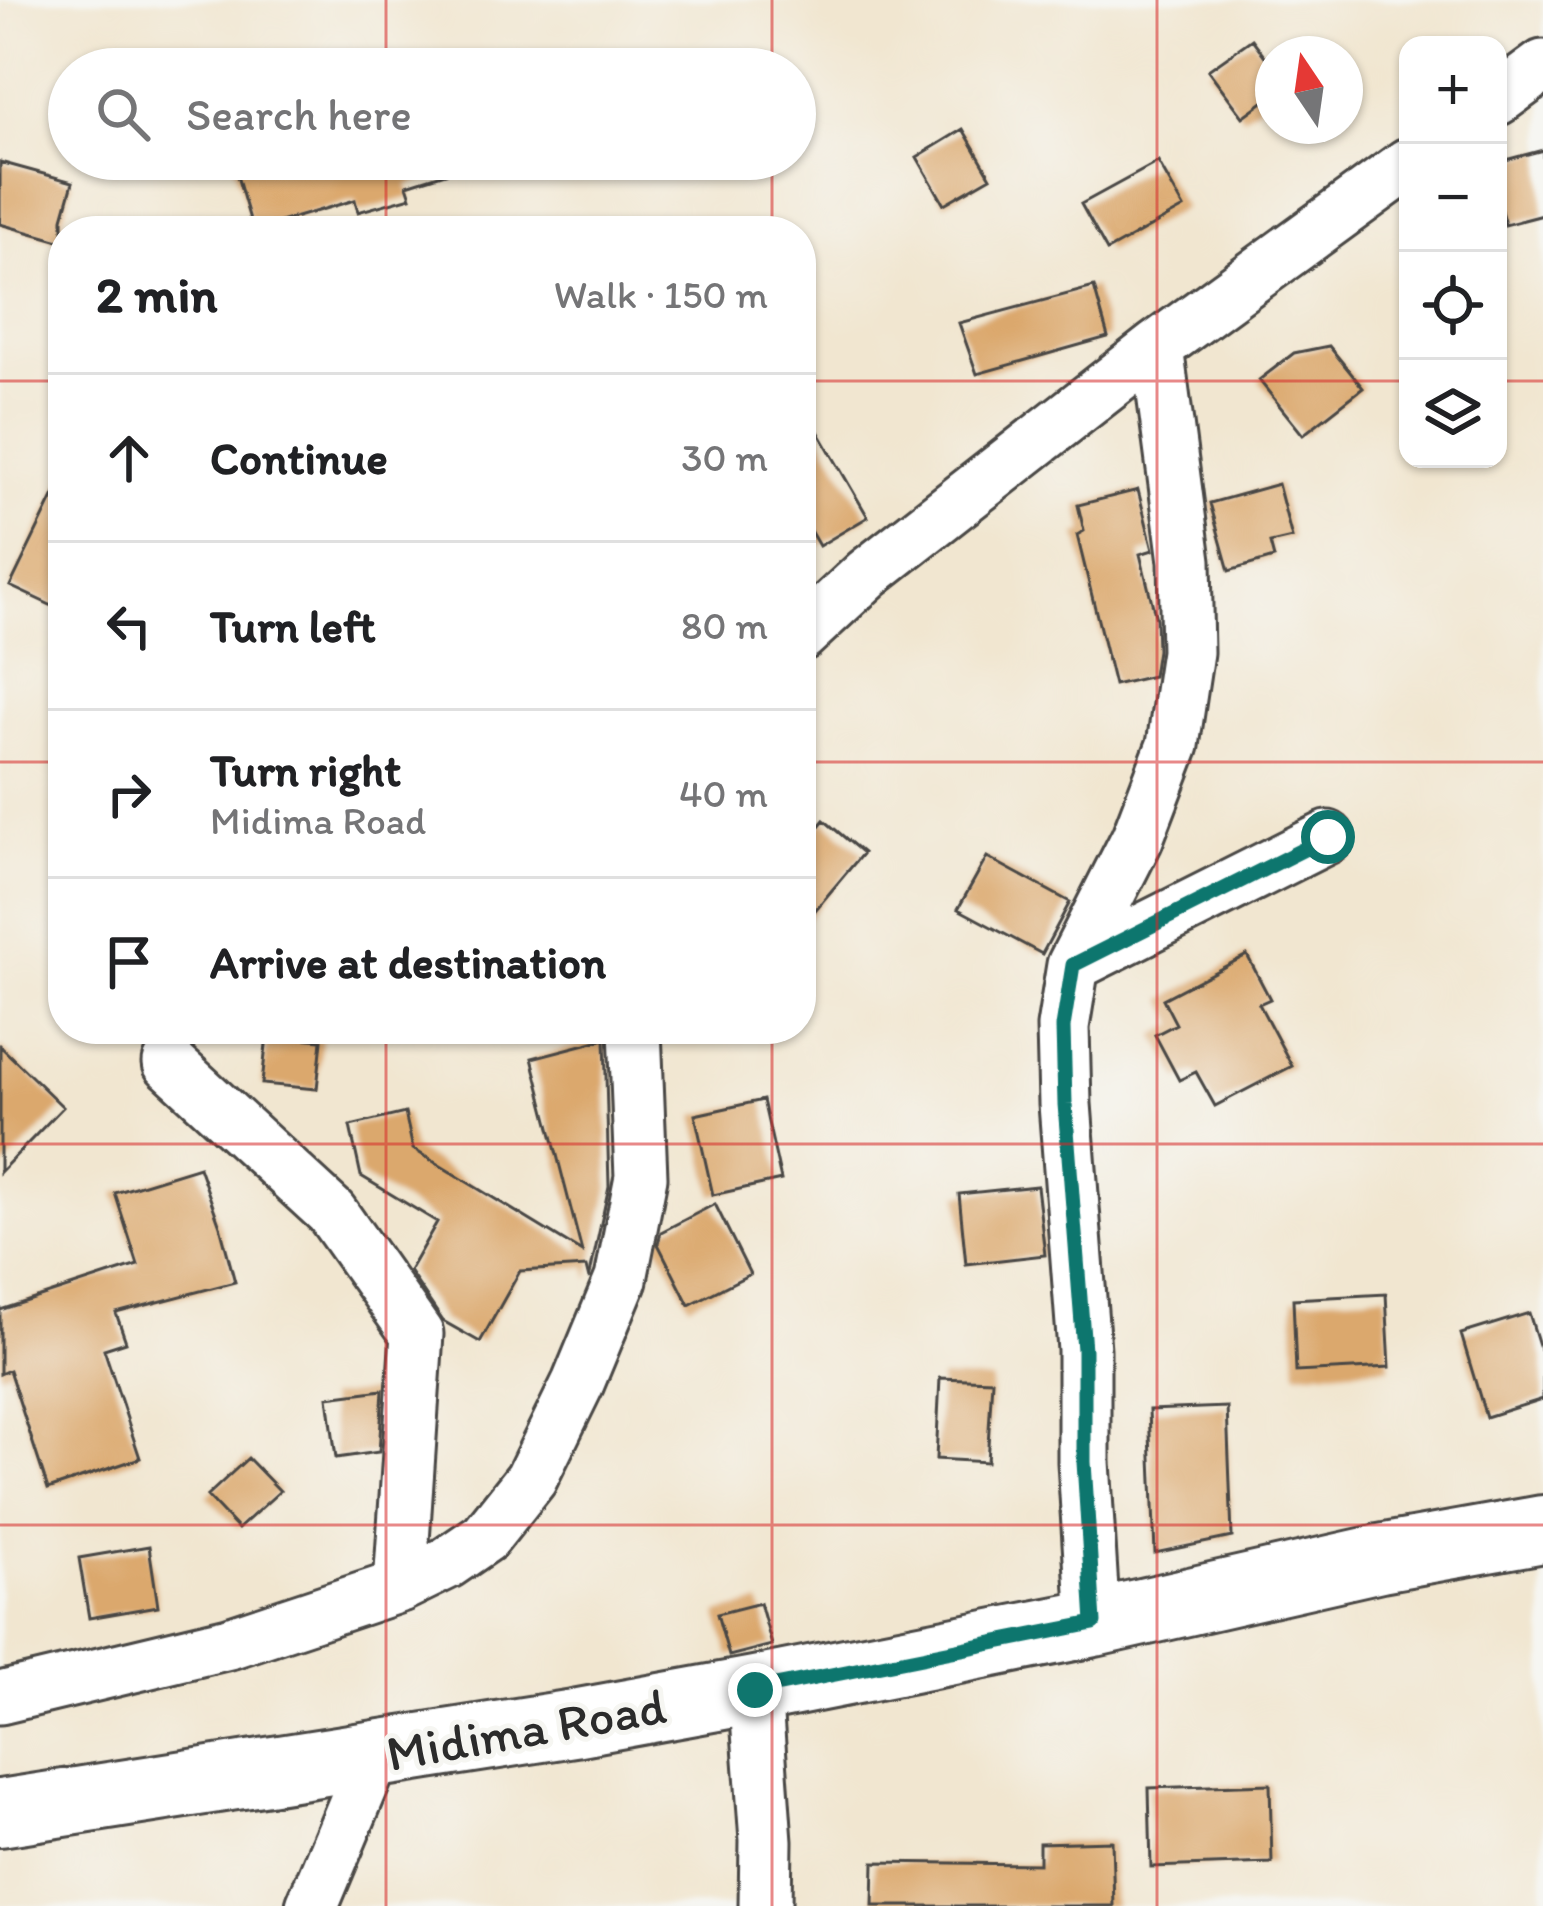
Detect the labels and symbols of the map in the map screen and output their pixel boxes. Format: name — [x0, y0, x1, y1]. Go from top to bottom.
north arrow — [1255, 36, 1363, 144]
route start — [1301, 810, 1355, 864]
route end — [728, 1663, 782, 1717]
street label: Midima Road — [382, 1675, 671, 1784]

